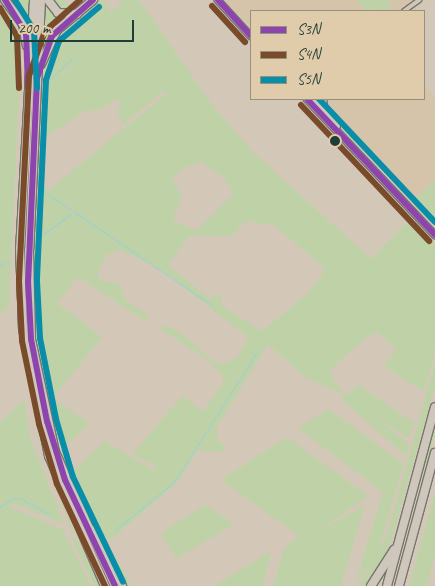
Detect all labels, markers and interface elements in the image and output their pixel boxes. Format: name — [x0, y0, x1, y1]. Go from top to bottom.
scale bar — [12, 10, 136, 42]
legend — [250, 10, 425, 100]
text: 200 m — [18, 19, 50, 38]
text: S3N — [297, 20, 320, 39]
text: S4N — [297, 45, 320, 64]
text: S5N — [297, 70, 320, 89]
unlabelled marker — [330, 136, 340, 146]

